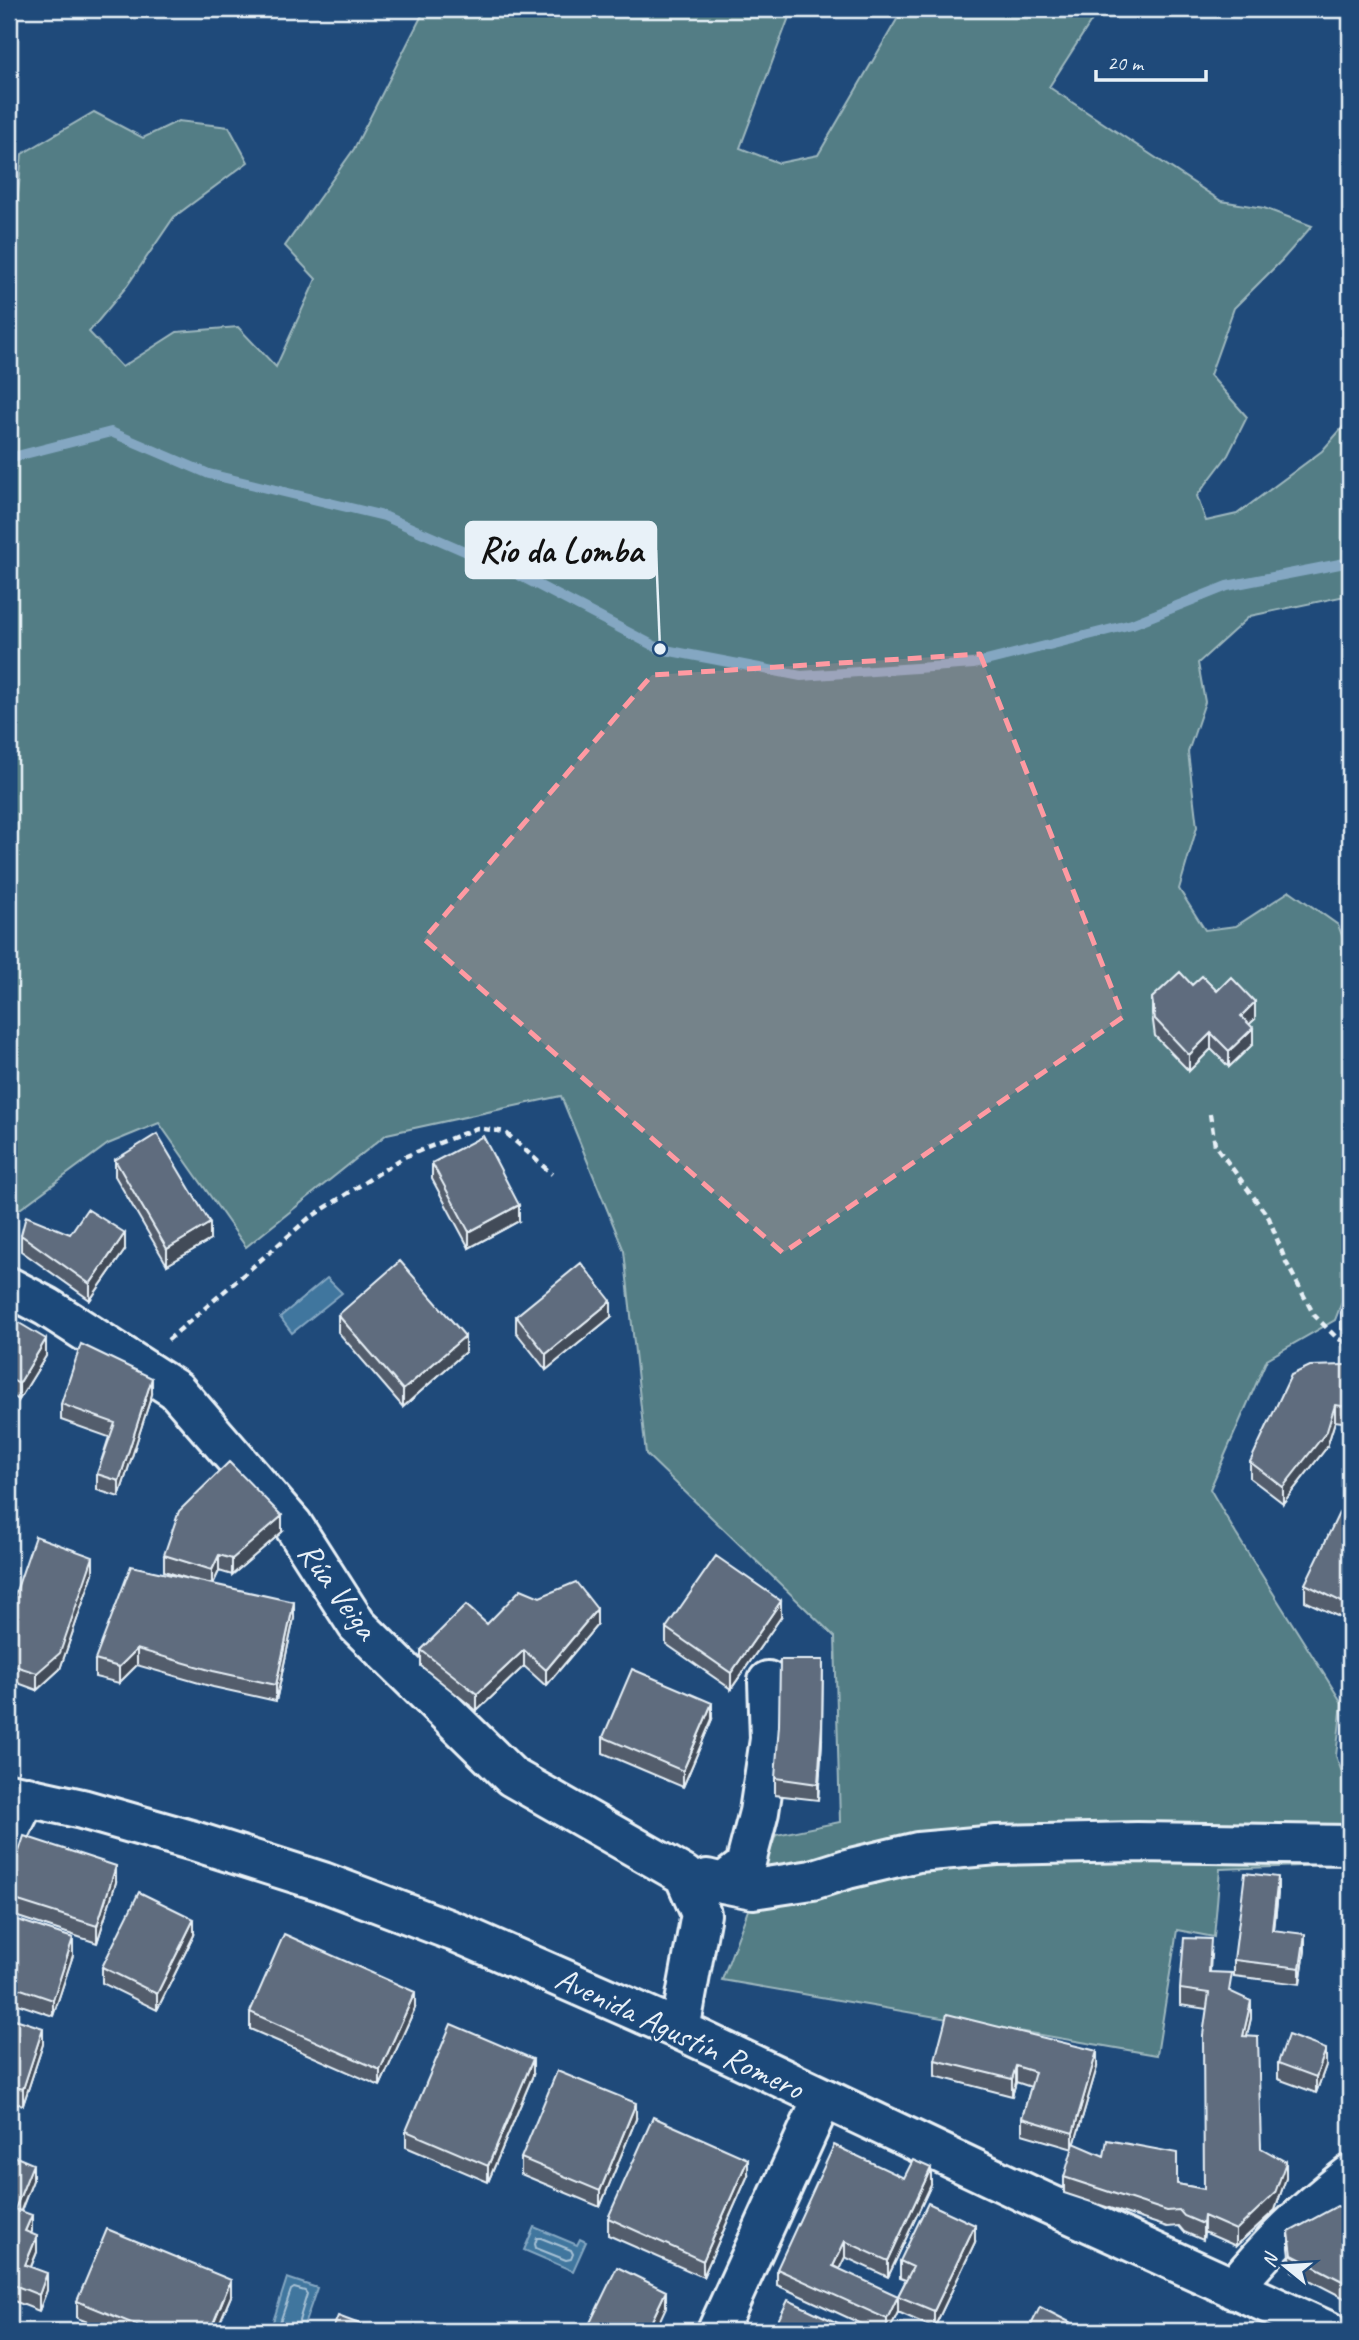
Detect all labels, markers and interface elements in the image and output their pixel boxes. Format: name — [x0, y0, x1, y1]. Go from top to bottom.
scale bar — [1096, 38, 1207, 82]
text: 20 m — [1107, 50, 1145, 76]
callout: Río da Lomba — [466, 522, 656, 578]
text: Río da Lomba — [479, 528, 646, 573]
street label: Rúa Veiga — [289, 1534, 389, 1650]
street label: Avenida Agustín Romero — [549, 1957, 811, 2109]
north arrow — [1250, 2232, 1320, 2302]
text: N — [1257, 2249, 1284, 2270]

